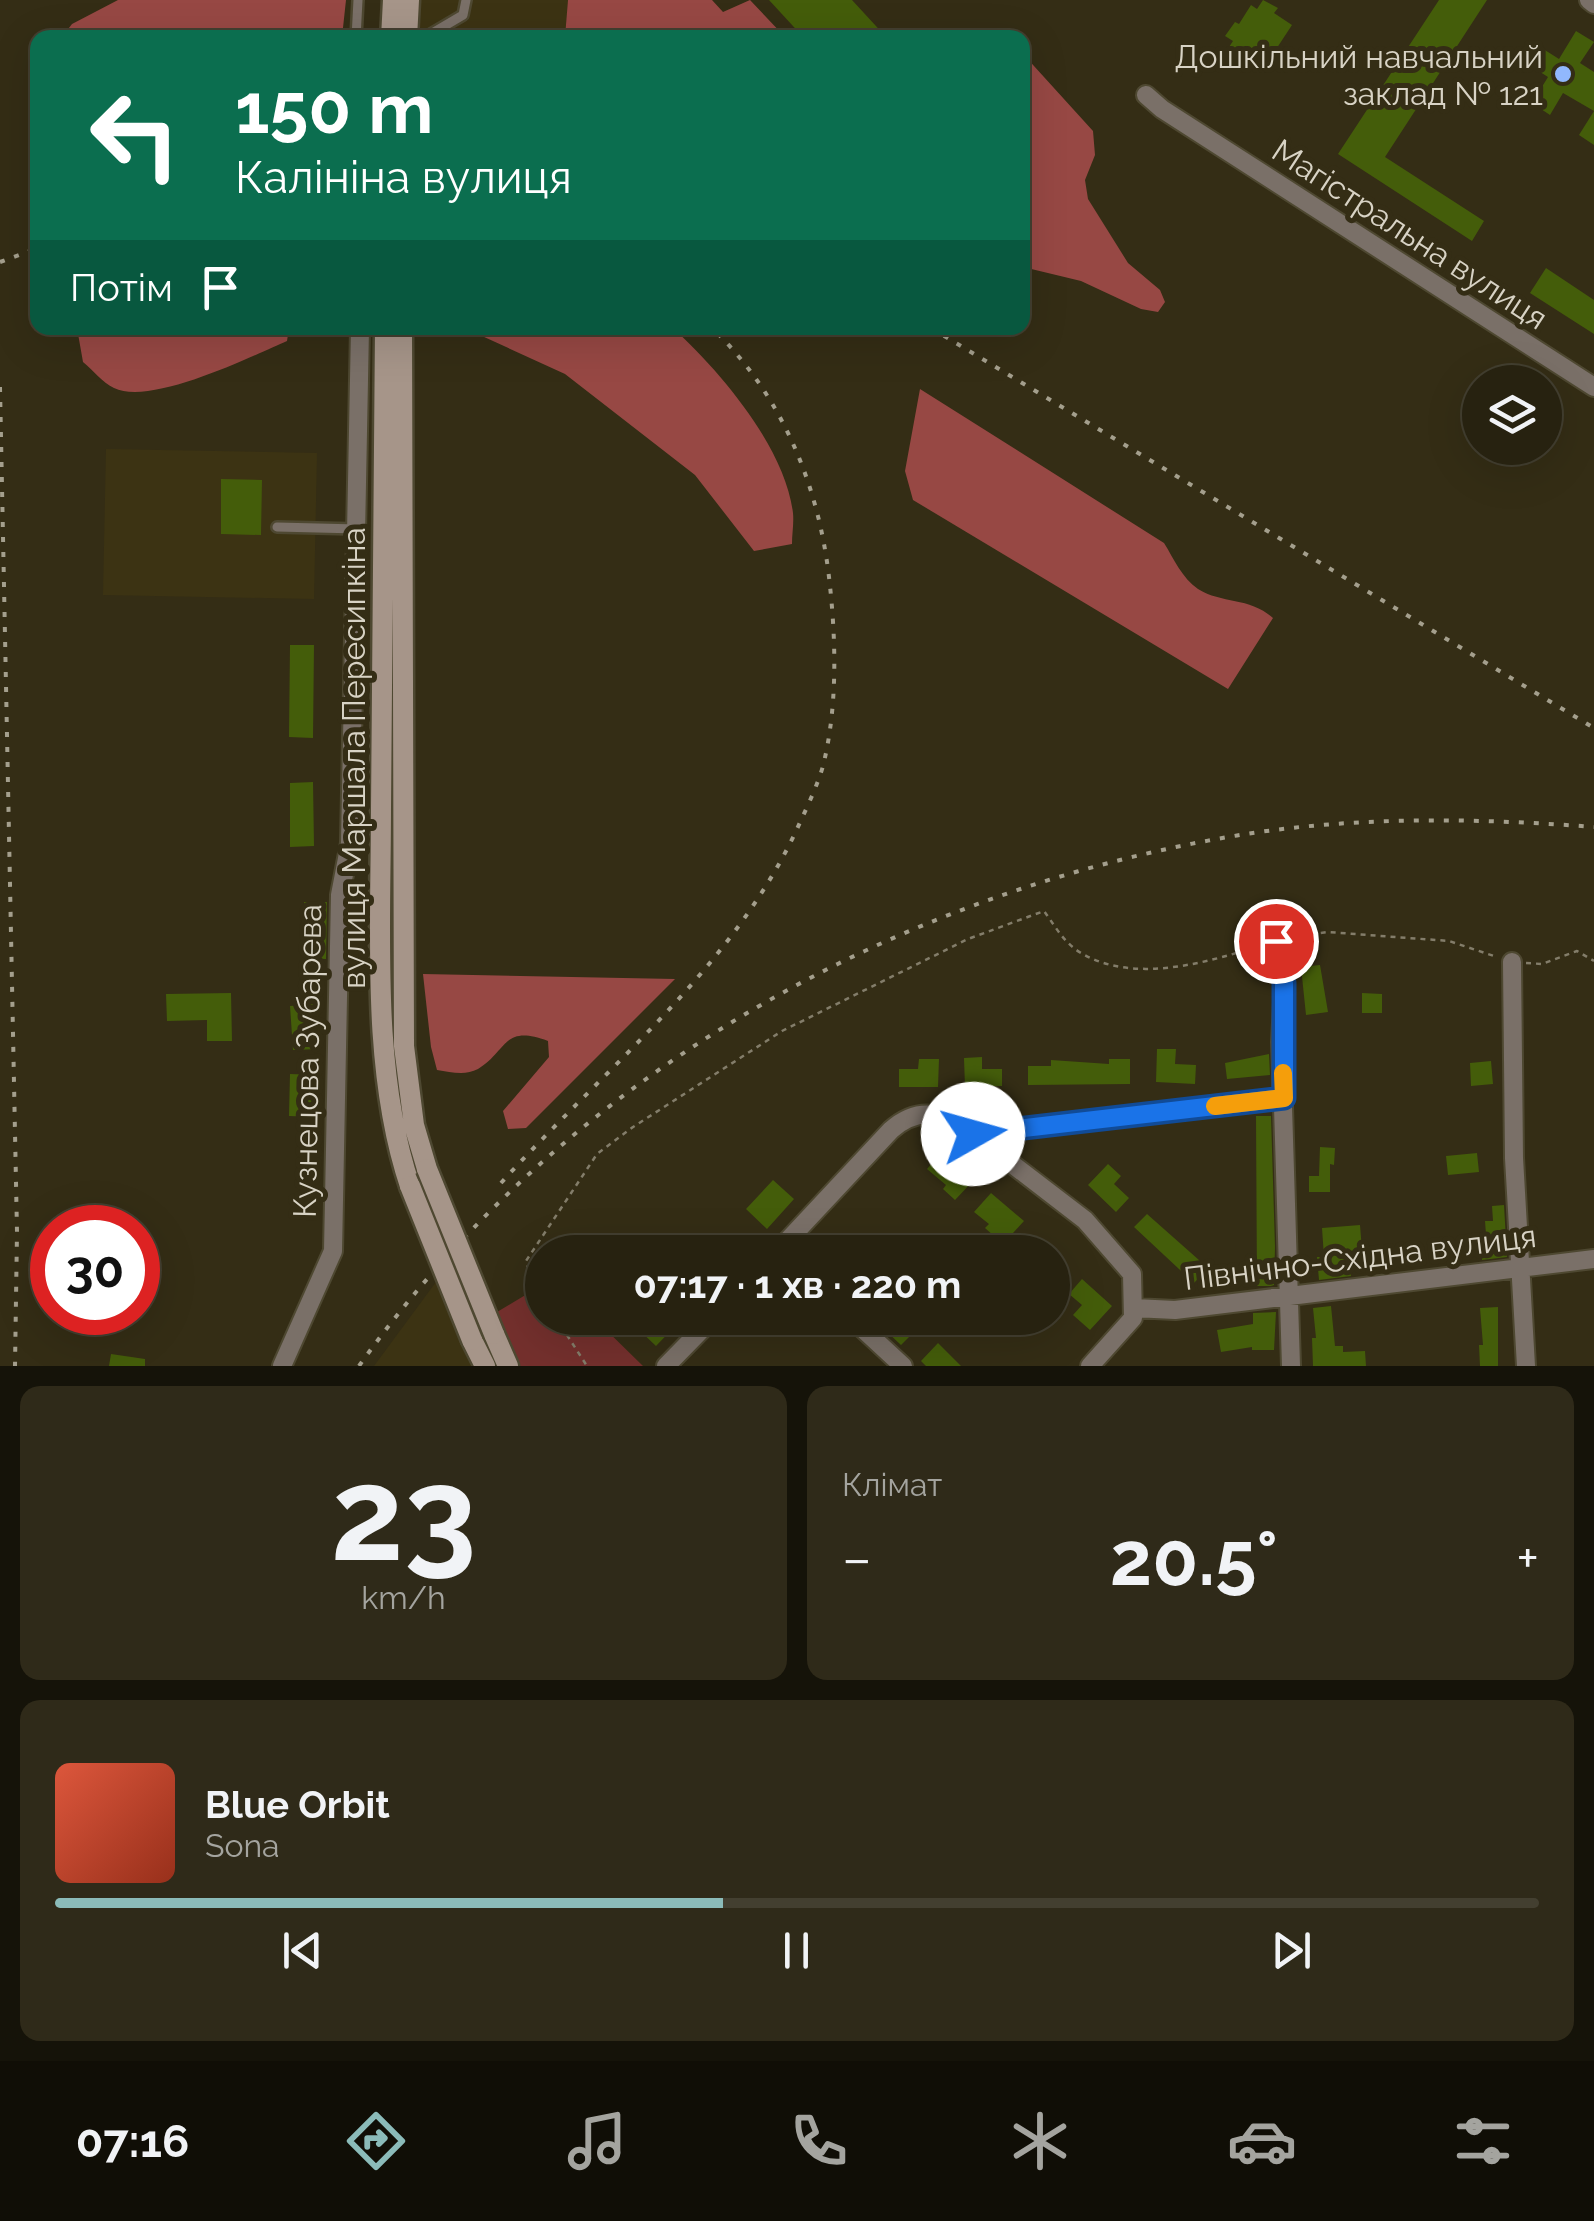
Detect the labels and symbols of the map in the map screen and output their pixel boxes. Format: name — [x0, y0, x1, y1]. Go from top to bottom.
place label: Дошкільний навчальний заклад № 121 — [1175, 38, 1543, 112]
marker: Дошкільний навчальний заклад № 121 — [1552, 63, 1574, 85]
street label: Магістральна вулиця — [1266, 131, 1554, 337]
street label: вулиця Маршала Пересипкіна — [335, 527, 372, 989]
pin — [1234, 899, 1319, 984]
street label: Кузнецова Зубарева — [286, 904, 328, 1218]
position arrow — [921, 1082, 1025, 1186]
speed limit sign: 30 — [30, 1205, 160, 1335]
street label: Північно-Східна вулиця — [1182, 1217, 1538, 1297]

